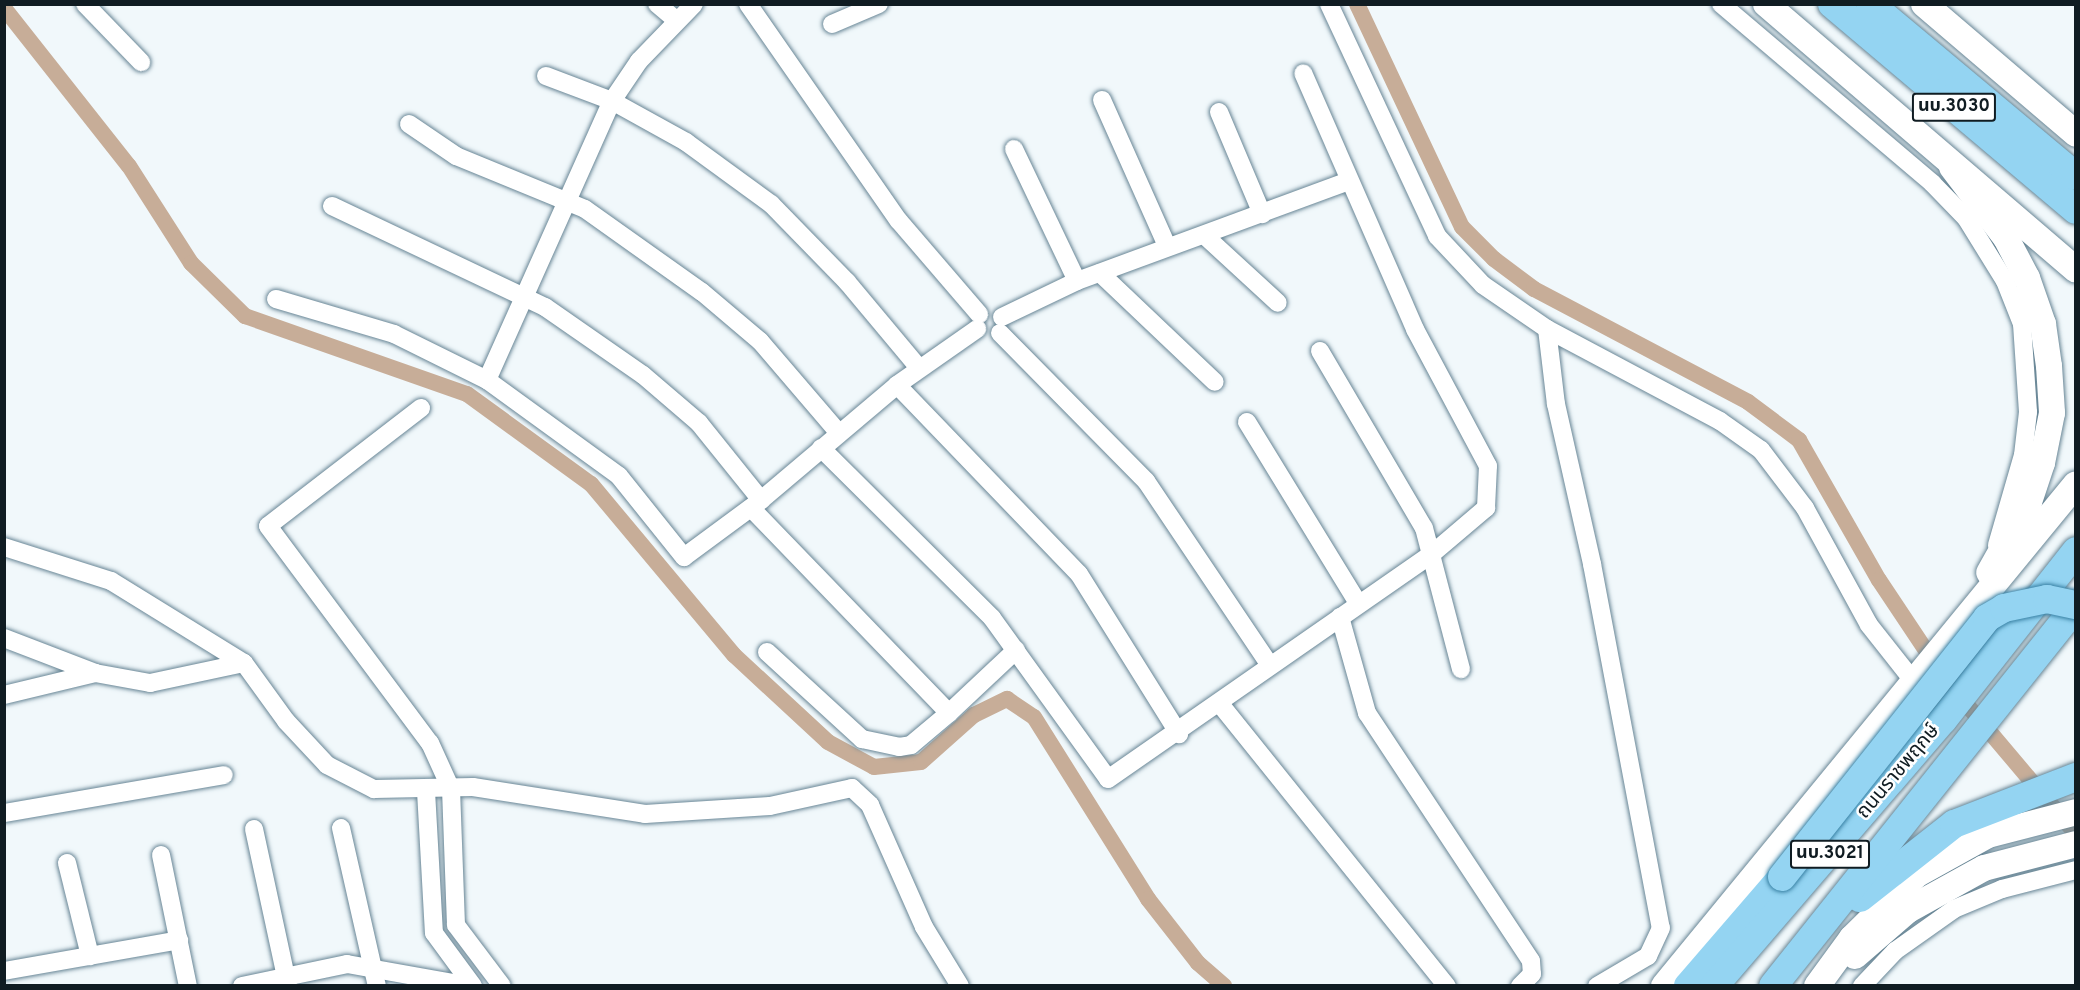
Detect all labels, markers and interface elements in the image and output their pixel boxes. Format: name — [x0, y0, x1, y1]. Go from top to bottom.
road number: นบ.3030 — [1910, 92, 1998, 122]
street label: ถนนราชพฤกษ์ — [1852, 720, 1946, 824]
road number: นบ.3021 — [1790, 839, 1870, 869]

